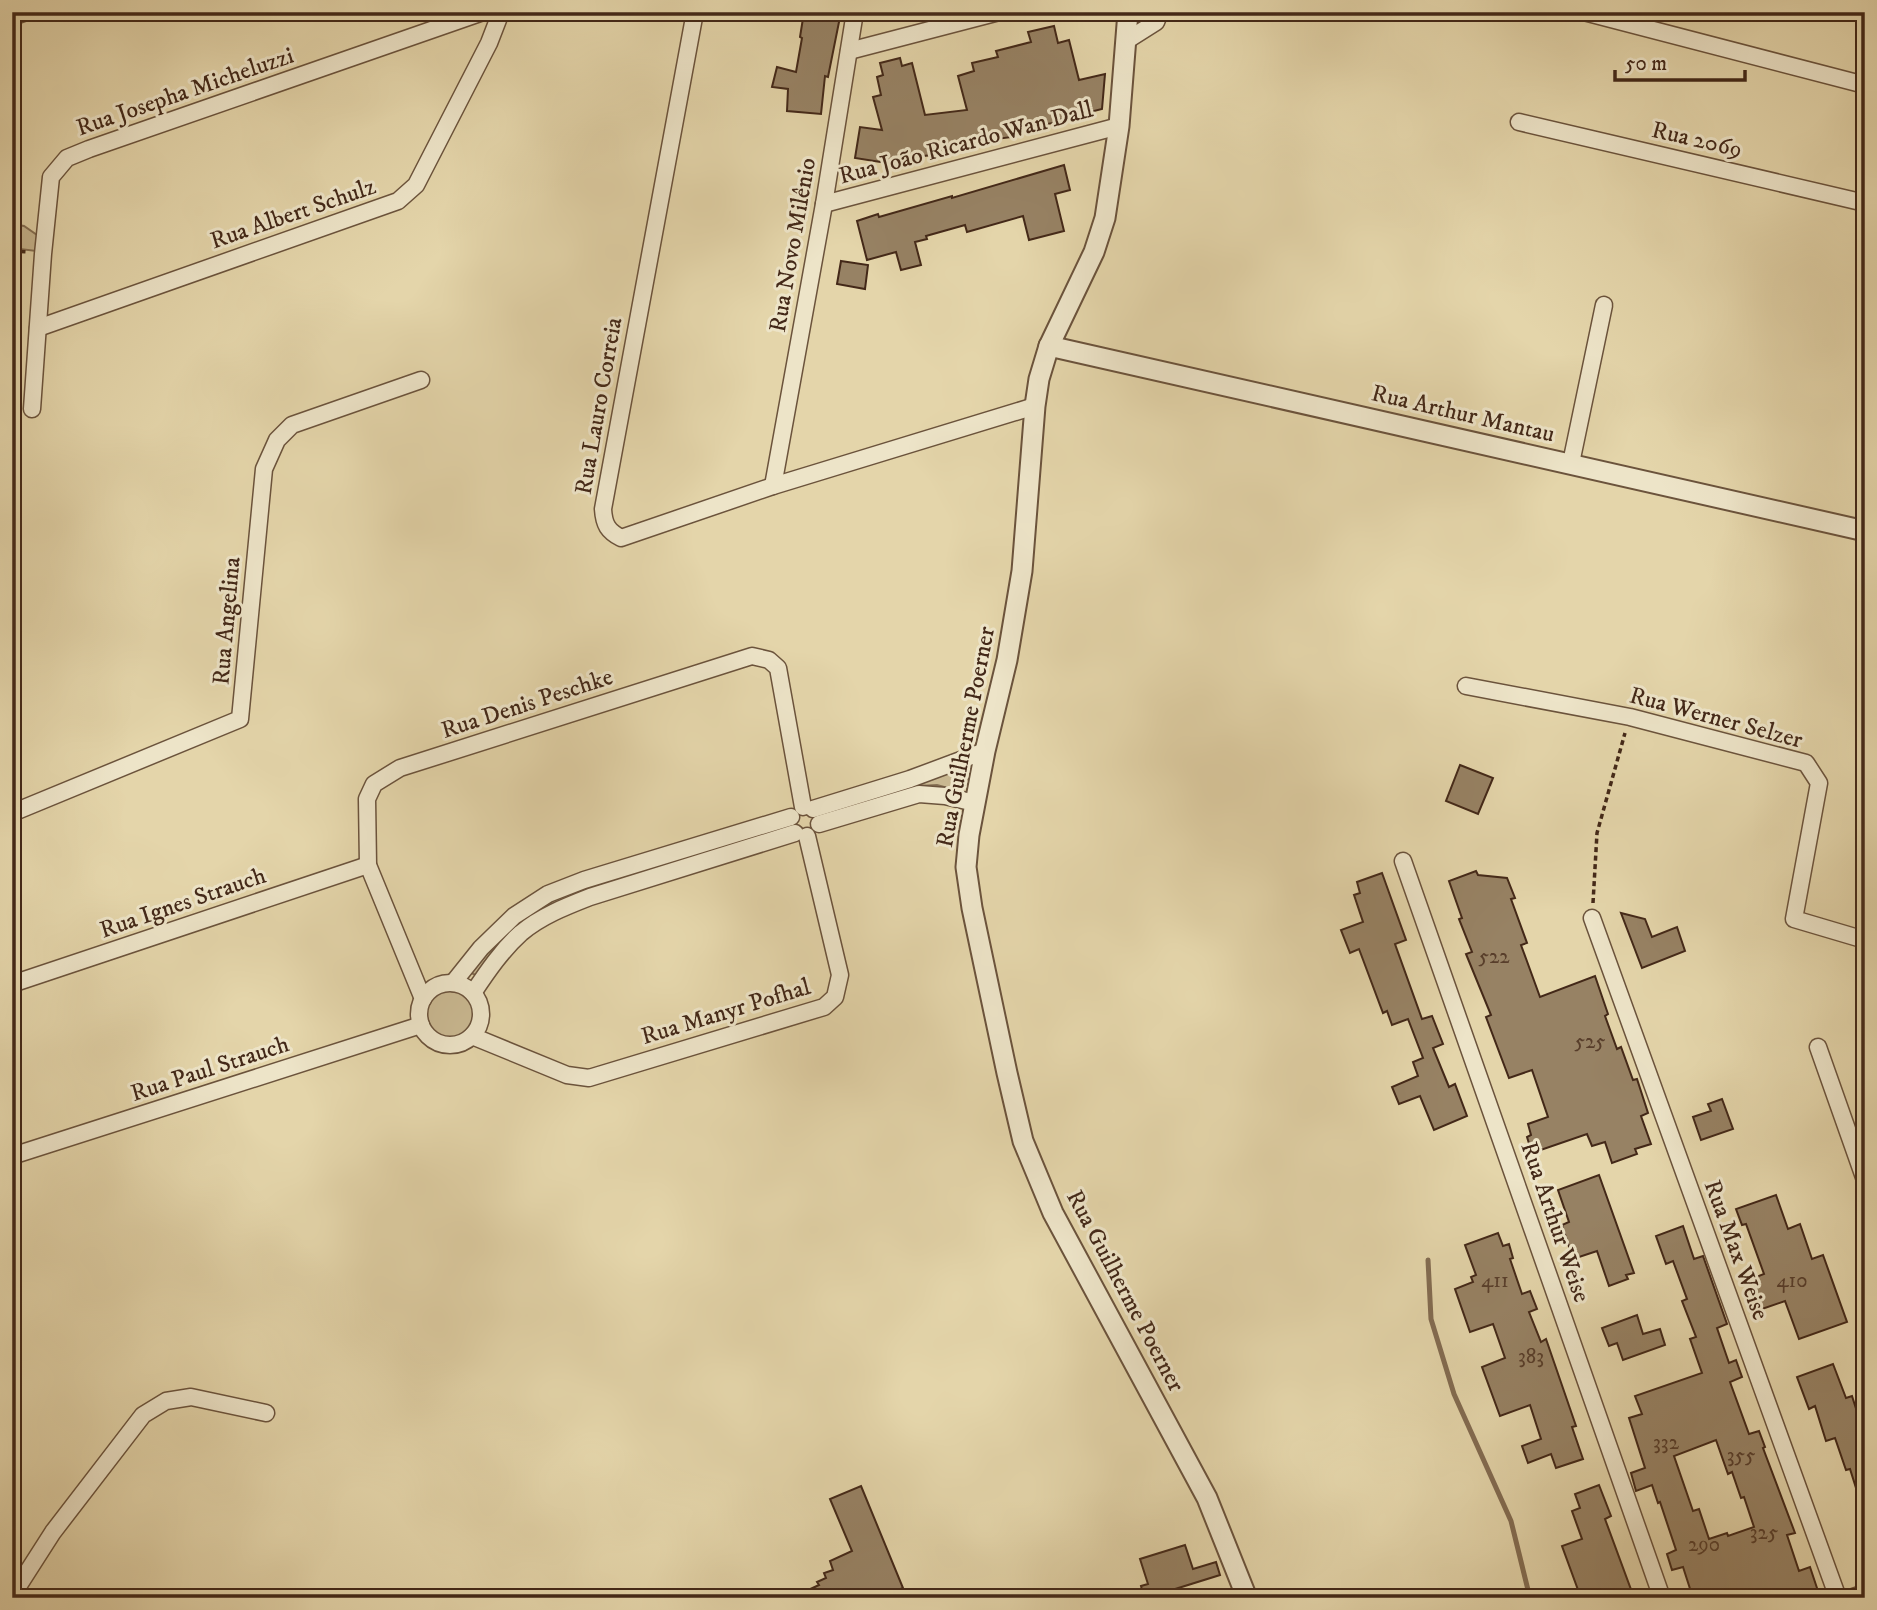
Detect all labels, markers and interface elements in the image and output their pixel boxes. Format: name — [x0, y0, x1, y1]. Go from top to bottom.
scale bar — [1615, 38, 1744, 82]
street label: Rua Josepha Micheluzzi — [72, 41, 298, 143]
text: 50 m — [1625, 51, 1667, 77]
street label: Rua João Ricardo Wan Dall — [836, 94, 1097, 191]
street label: Rua 2069 — [1649, 115, 1745, 165]
street label: Rua Novo Milênio — [763, 155, 823, 335]
street label: Rua Albert Schulz — [206, 171, 380, 256]
street label: Rua Lauro Correia — [569, 314, 629, 497]
street label: Rua Arthur Mantau — [1369, 378, 1557, 450]
street label: Rua Angelina — [206, 555, 248, 686]
street label: Rua Guilherme Poerner — [930, 624, 1002, 850]
street label: Rua Denis Peschke — [437, 662, 617, 746]
street label: Rua Werner Selzer — [1626, 680, 1806, 756]
street label: Rua Ignes Strauch — [96, 860, 270, 945]
house number: 522 — [1478, 944, 1510, 970]
street label: Rua Manyr Pofhal — [638, 972, 815, 1052]
street label: Rua Paul Strauch — [127, 1029, 293, 1109]
house number: 525 — [1574, 1029, 1606, 1055]
street label: Rua Arthur Weise — [1514, 1138, 1597, 1306]
street label: Rua Max Weise — [1697, 1176, 1775, 1324]
street label: Rua Guilherme Poerner — [1059, 1185, 1191, 1397]
house number: 411 — [1481, 1268, 1509, 1294]
house number: 410 — [1776, 1268, 1808, 1294]
house number: 383 — [1518, 1344, 1544, 1370]
house number: 332 — [1653, 1430, 1680, 1456]
house number: 355 — [1727, 1443, 1755, 1469]
house number: 325 — [1750, 1520, 1778, 1546]
house number: 290 — [1688, 1532, 1720, 1558]

